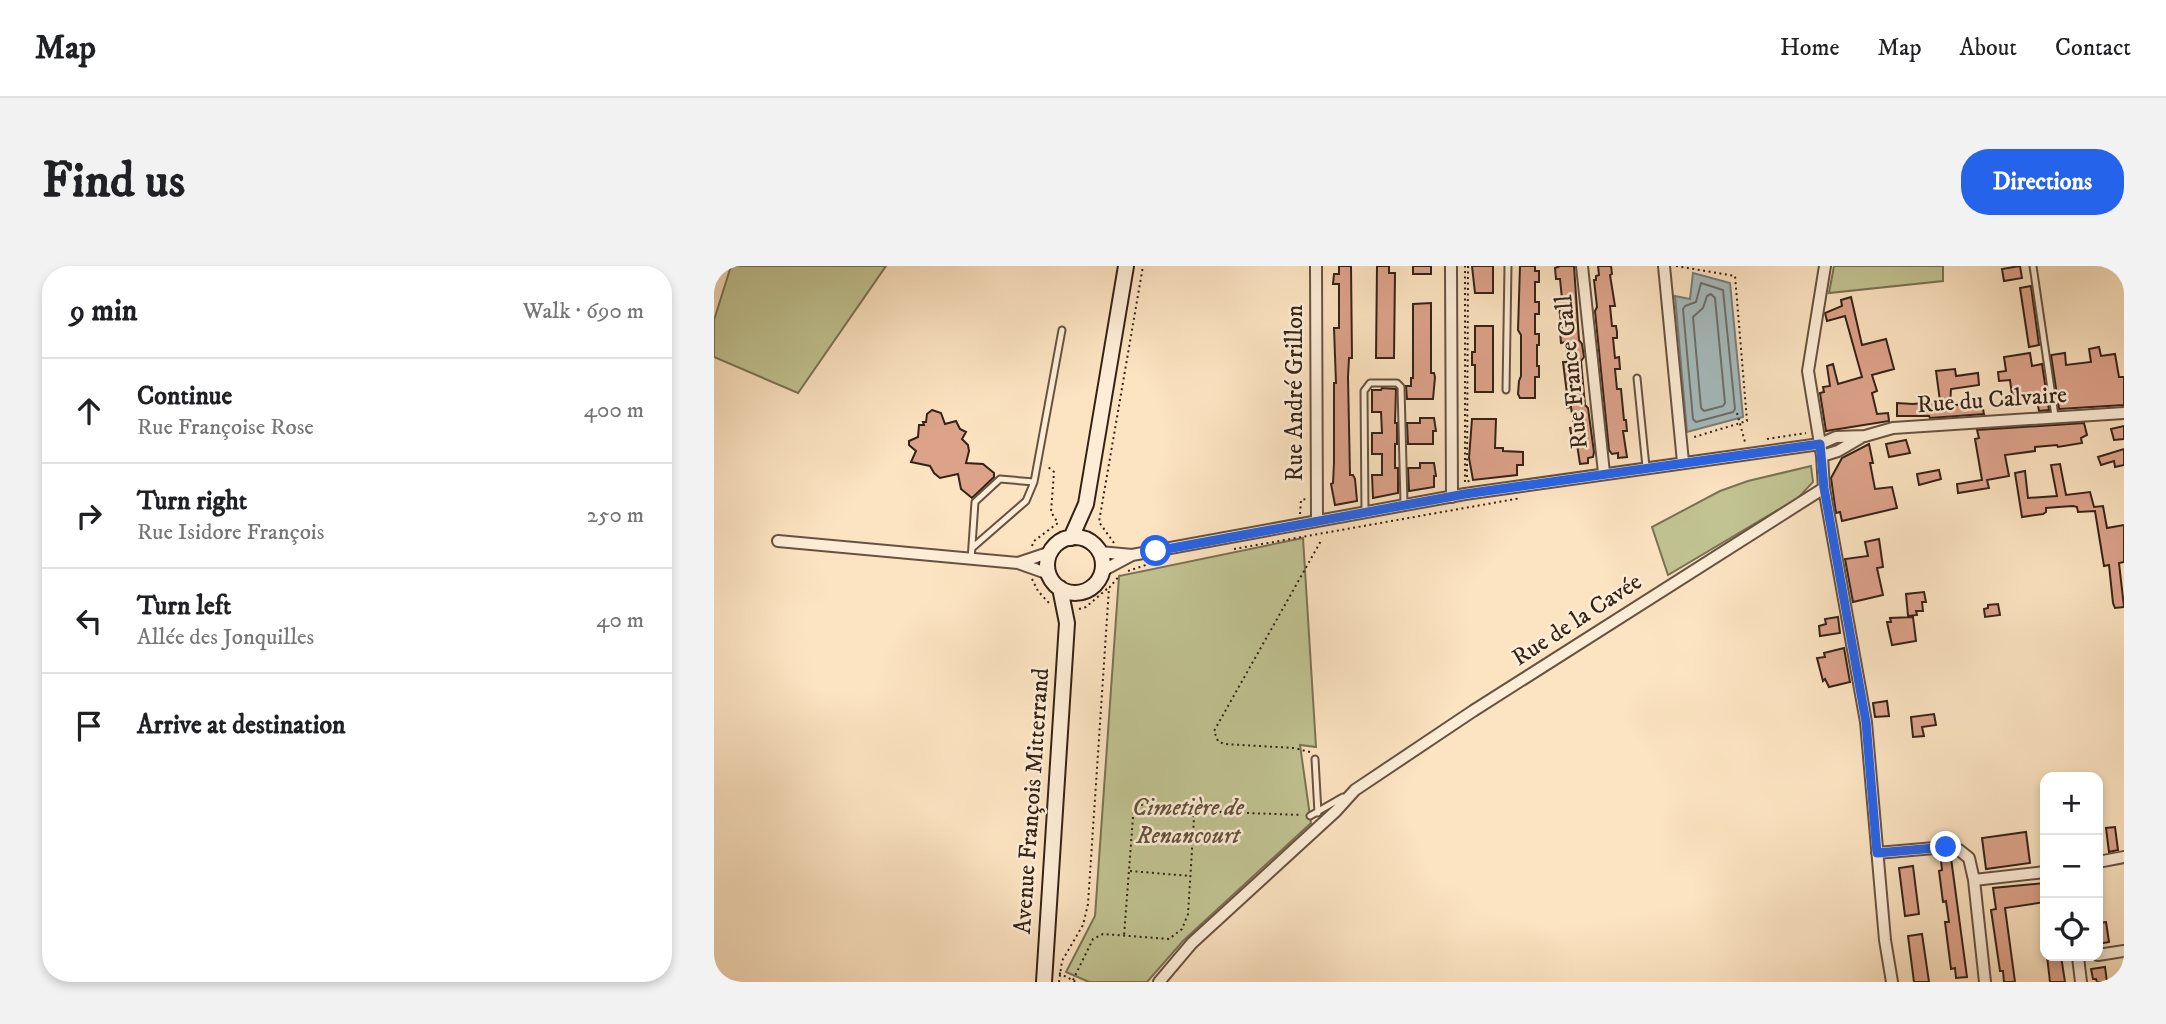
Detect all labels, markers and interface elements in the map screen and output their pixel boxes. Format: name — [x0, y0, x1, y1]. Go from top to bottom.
text: Map — [35, 28, 96, 69]
text: Home — [1780, 33, 1839, 63]
text: Map — [1877, 33, 1922, 63]
text: About — [1960, 33, 2017, 63]
text: Contact — [2055, 33, 2131, 63]
button: Directions — [1961, 149, 2124, 215]
text: Find us — [42, 151, 185, 213]
text: 9 min — [70, 293, 137, 330]
street label: Rue France Gall — [1549, 293, 1595, 450]
text: Walk · 690 m — [523, 297, 644, 326]
street label: Rue André Grillon — [1280, 304, 1310, 481]
text: Continue — [137, 380, 232, 413]
street label: Rue du Calvaire — [1916, 380, 2068, 420]
icon: ahead — [70, 392, 108, 430]
text: 400 m — [584, 396, 644, 425]
text: Rue Françoise Rose — [137, 413, 314, 442]
text: Turn right — [137, 485, 247, 518]
icon: right — [70, 497, 108, 535]
text: 250 m — [587, 501, 644, 530]
text: Rue Isidore François — [137, 518, 324, 547]
route start — [1140, 535, 1171, 566]
street label: Rue de la Cavée — [1506, 567, 1648, 673]
text: Turn left — [137, 590, 231, 623]
icon: left — [70, 602, 108, 640]
text: 40 m — [596, 606, 644, 635]
text: Allée des Jonquilles — [137, 623, 314, 652]
street label: Avenue François Mitterrand — [1008, 667, 1056, 935]
icon: arrive — [70, 707, 108, 745]
text: Arrive at destination — [137, 709, 346, 742]
map controls — [2040, 772, 2103, 961]
button: + — [2040, 772, 2103, 835]
park label: Cimetière de Renancourt — [1132, 793, 1245, 851]
route end — [1930, 831, 1961, 862]
button: − — [2040, 835, 2103, 898]
button: locate — [2040, 898, 2103, 961]

